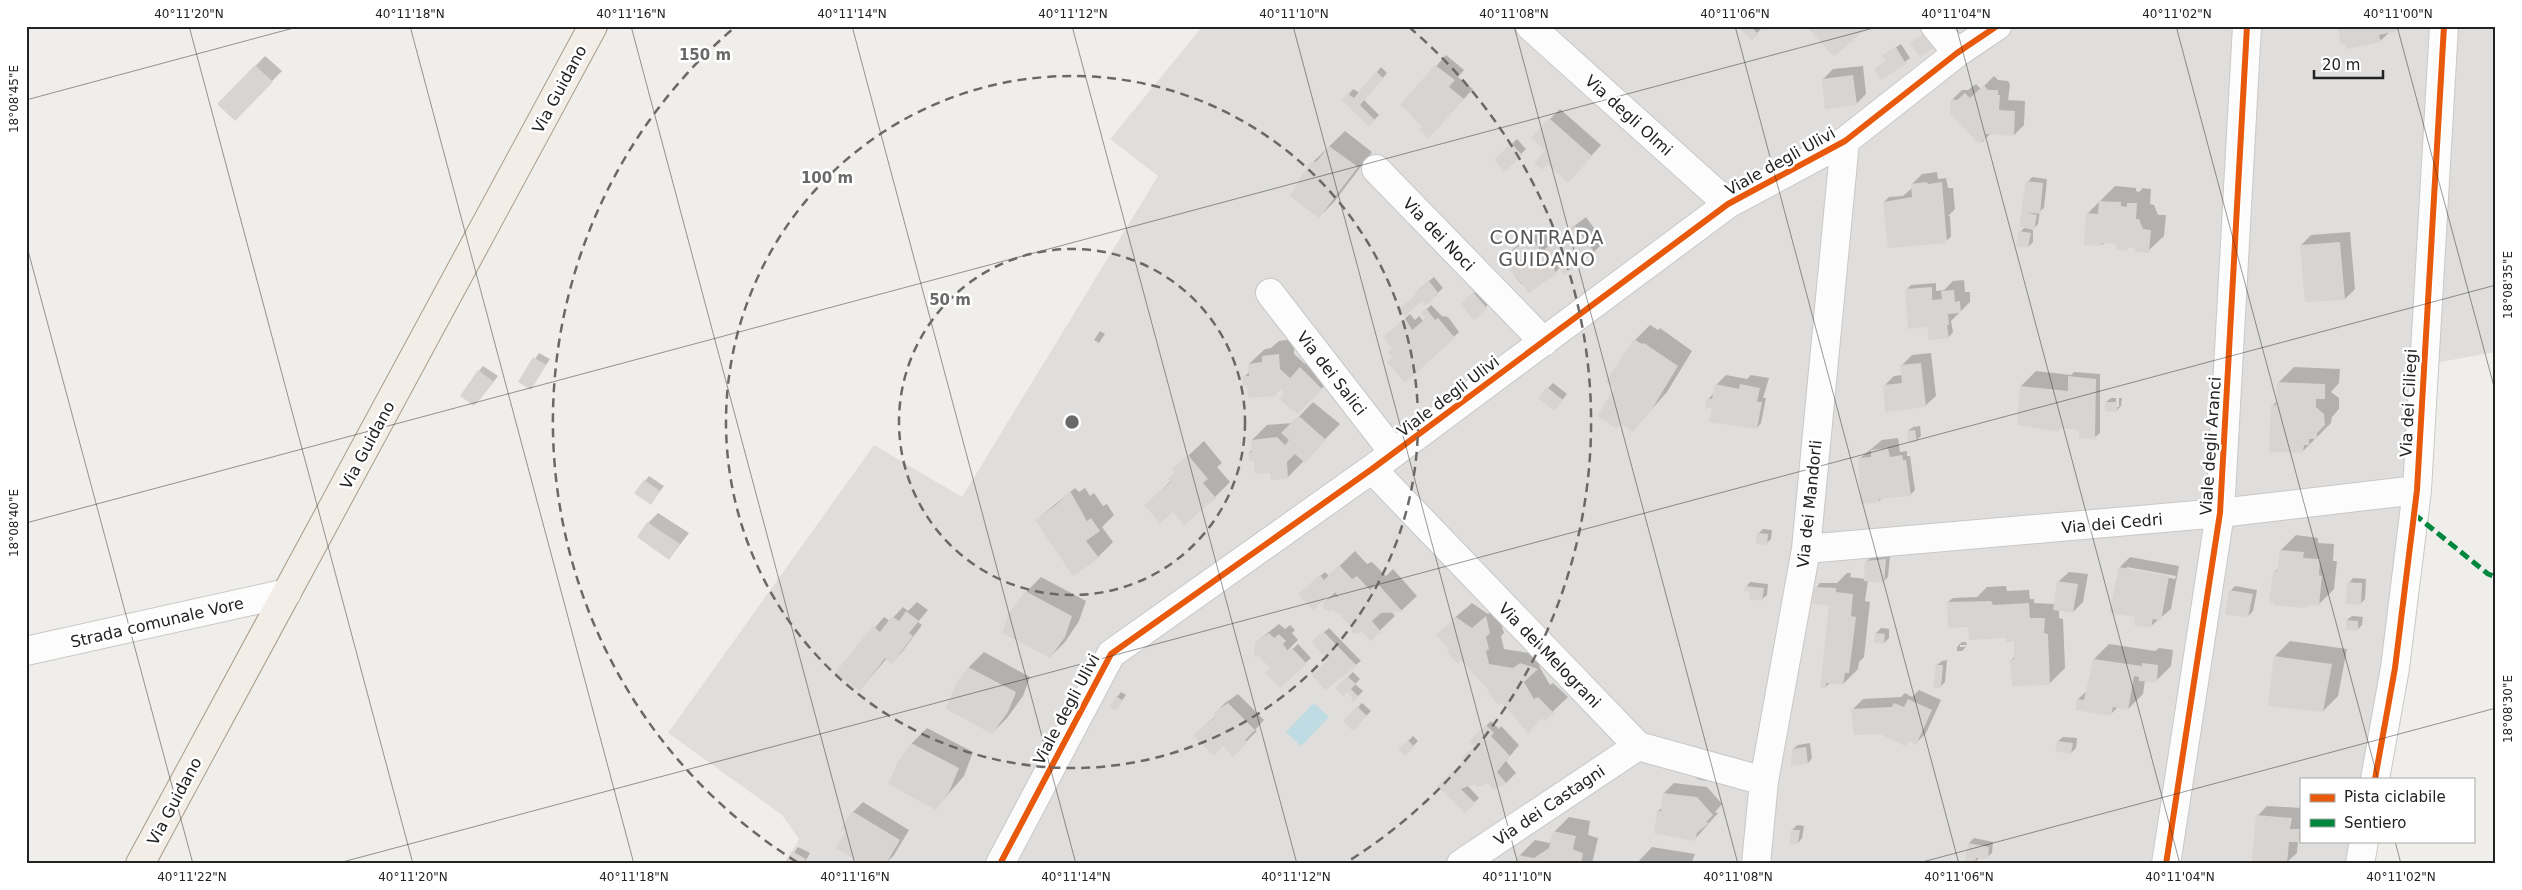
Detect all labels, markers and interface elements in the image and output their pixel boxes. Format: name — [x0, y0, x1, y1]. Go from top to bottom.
text: 40°11'20"N — [154, 7, 224, 21]
text: 40°11'18"N — [375, 7, 445, 21]
text: 40°11'16"N — [596, 7, 666, 21]
text: 40°11'14"N — [817, 7, 887, 21]
text: 40°11'12"N — [1038, 7, 1108, 21]
text: 40°11'10"N — [1259, 7, 1329, 21]
text: 40°11'08"N — [1479, 7, 1549, 21]
text: 40°11'06"N — [1700, 7, 1770, 21]
text: 40°11'04"N — [1921, 7, 1991, 21]
text: 40°11'02"N — [2142, 7, 2212, 21]
text: 40°11'00"N — [2363, 7, 2433, 21]
street label: Via Guidano — [528, 42, 591, 136]
text: 150 m — [679, 46, 731, 64]
scale bar — [2314, 48, 2383, 80]
text: 20 m — [2322, 56, 2360, 74]
text: 18°08'45"E — [7, 65, 21, 133]
street label: Via degli Olmi — [1581, 71, 1676, 160]
street label: Viale degli Ulivi — [1722, 123, 1839, 200]
text: 100 m — [801, 169, 853, 187]
street label: Via dei Noci — [1399, 194, 1478, 275]
district label: CONTRADA GUIDANO — [1490, 226, 1604, 270]
text: 18°08'35"E — [2501, 251, 2515, 319]
text: 50 m — [929, 291, 971, 309]
street label: Via dei Salici — [1293, 327, 1370, 419]
street label: Via dei Ciliegi — [2396, 348, 2421, 458]
street label: Viale degli Ulivi — [1394, 352, 1503, 441]
street label: Viale degli Aranci — [2196, 376, 2225, 516]
street label: Via Guidano — [336, 398, 399, 492]
centre of rings — [1063, 413, 1081, 431]
street label: Via dei Mandorli — [1793, 439, 1826, 569]
text: 18°08'40"E — [7, 489, 21, 557]
street label: Via dei Cedri — [2061, 510, 2164, 537]
street label: Strada comunale Vore — [69, 593, 246, 652]
street label: Via dei Melograni — [1495, 599, 1605, 712]
street label: Viale degli Ulivi — [1029, 651, 1104, 768]
text: 18°08'30"E — [2501, 675, 2515, 743]
street label: Via Guidano — [143, 754, 206, 848]
street label: Via dei Castagni — [1490, 761, 1608, 850]
legend — [2300, 778, 2474, 842]
text: Pista ciclabile — [2344, 788, 2446, 806]
text: Sentiero — [2344, 814, 2407, 832]
text: 40°11'22"N — [157, 870, 227, 884]
text: 40°11'20"N — [378, 870, 448, 884]
text: 40°11'18"N — [599, 870, 669, 884]
text: 40°11'16"N — [820, 870, 890, 884]
text: 40°11'14"N — [1041, 870, 1111, 884]
text: 40°11'12"N — [1261, 870, 1331, 884]
text: 40°11'10"N — [1482, 870, 1552, 884]
text: 40°11'08"N — [1703, 870, 1773, 884]
text: 40°11'06"N — [1924, 870, 1994, 884]
text: 40°11'04"N — [2145, 870, 2215, 884]
text: 40°11'02"N — [2366, 870, 2436, 884]

